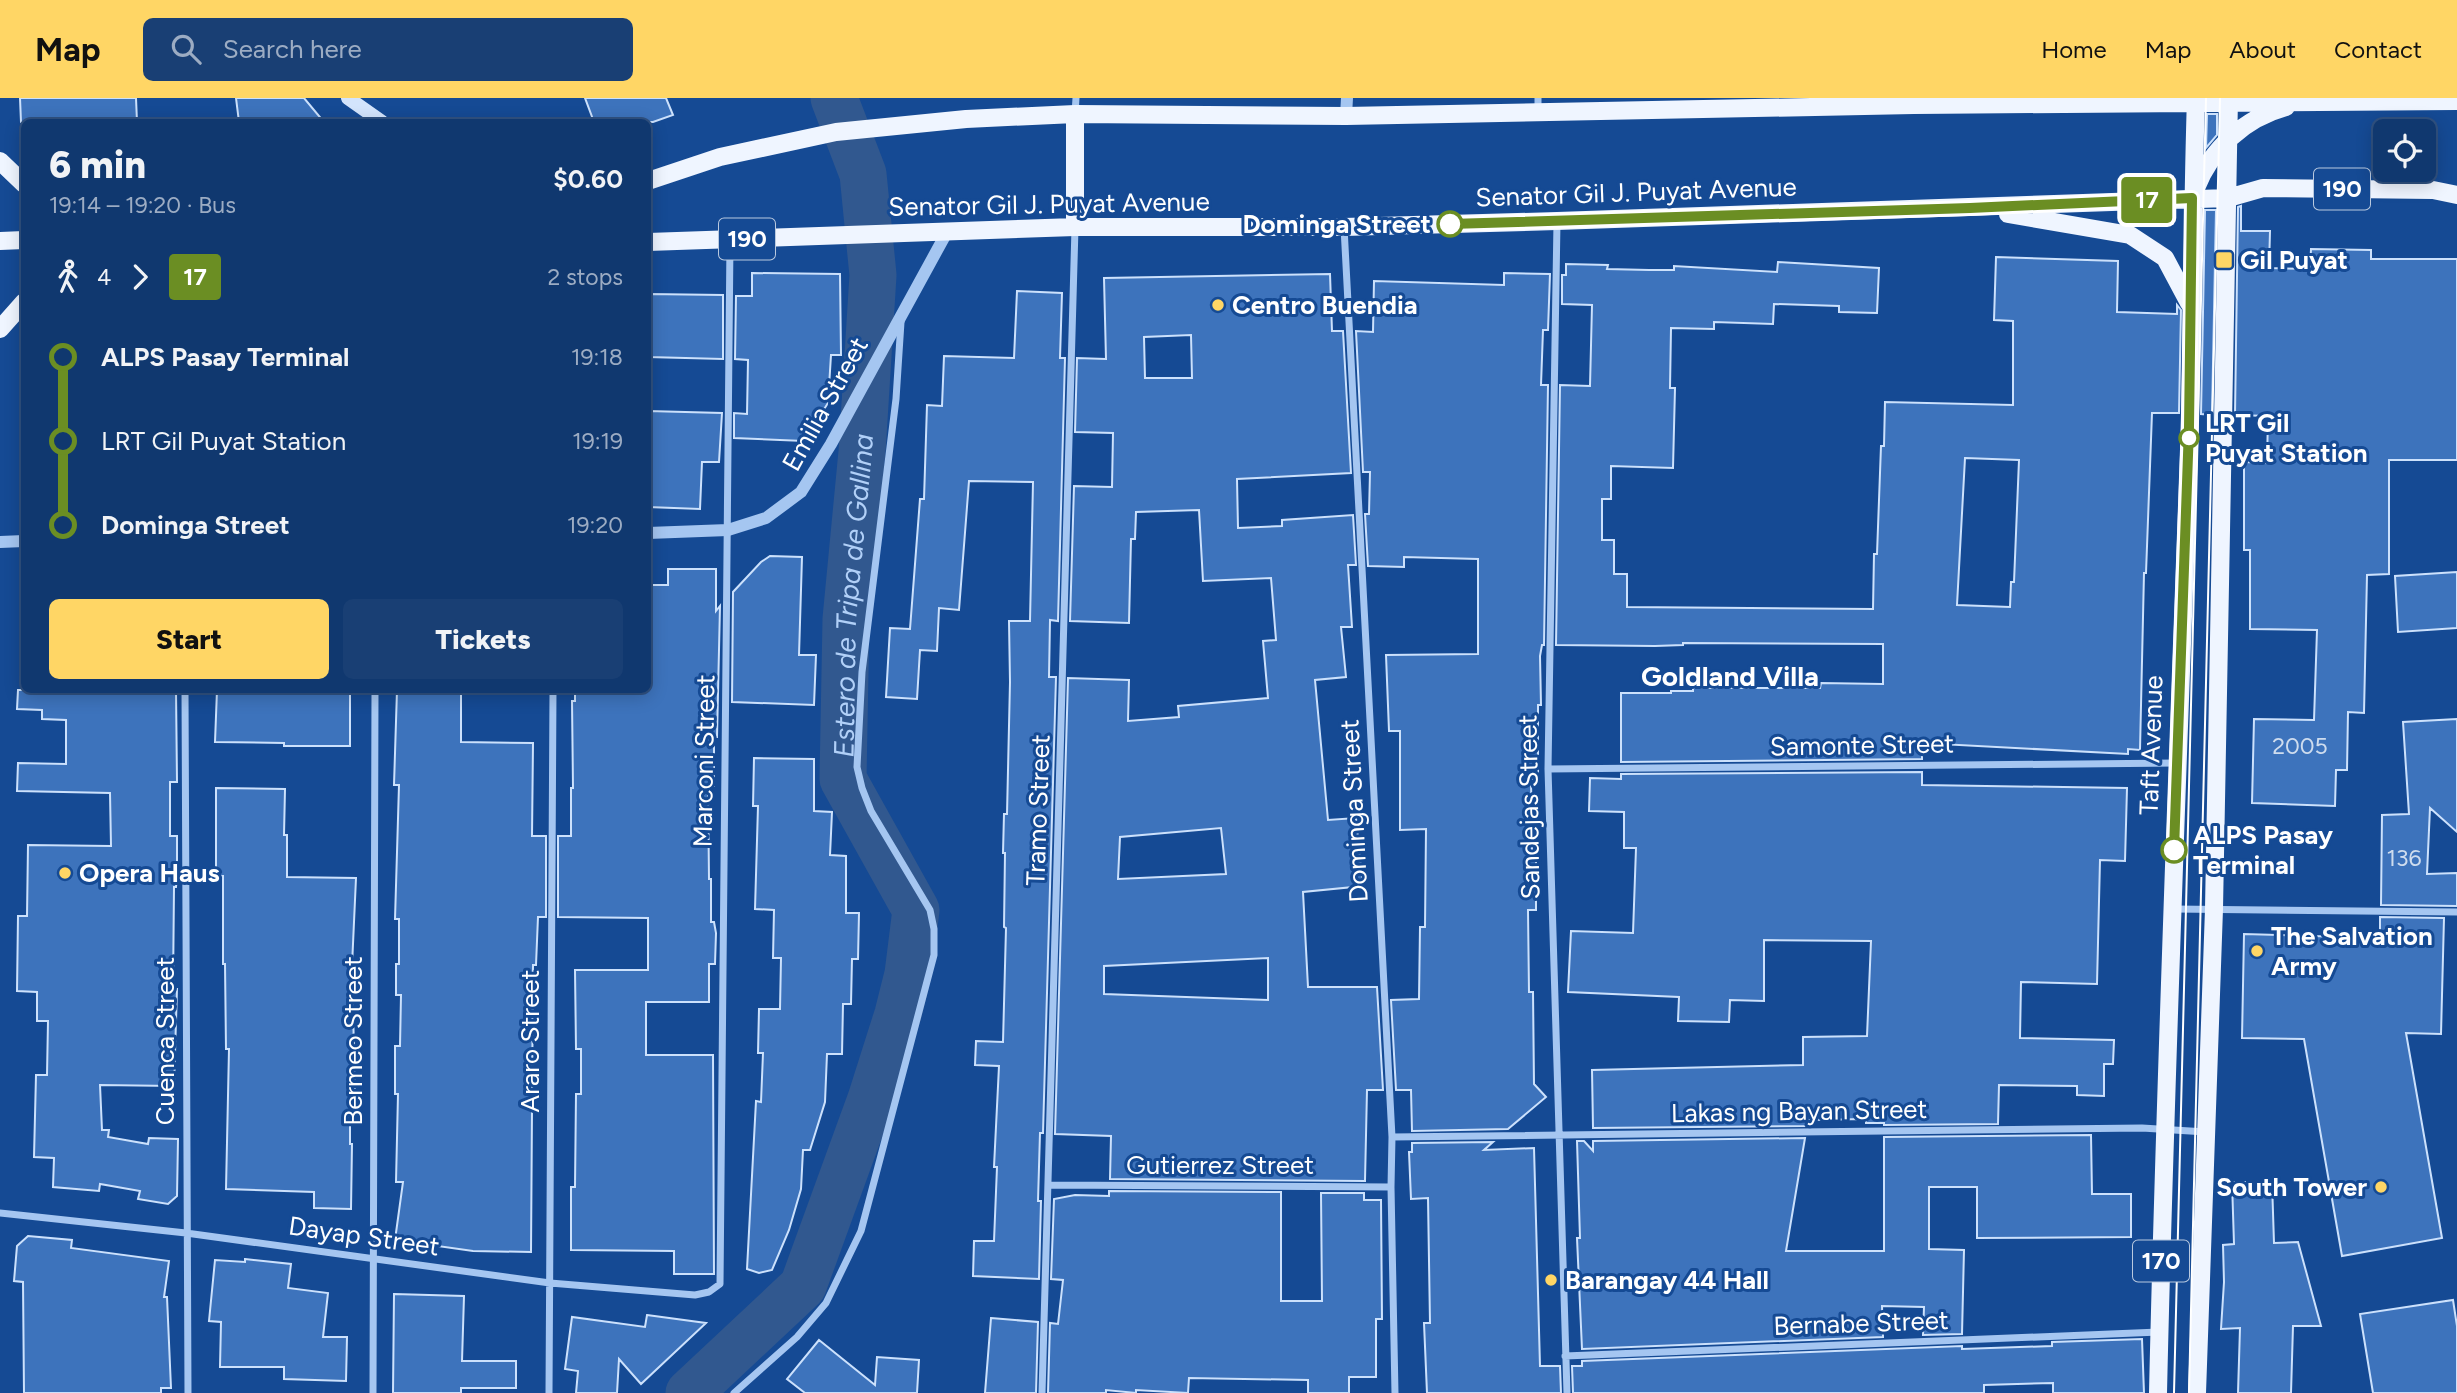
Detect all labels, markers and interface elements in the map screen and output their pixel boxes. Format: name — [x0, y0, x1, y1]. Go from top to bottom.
search box — [143, 18, 633, 81]
text: Map — [35, 30, 101, 69]
icon: search — [167, 30, 205, 68]
text: Search here — [223, 33, 362, 65]
text: Home — [2041, 35, 2107, 64]
text: Map — [2145, 35, 2191, 64]
text: About — [2229, 35, 2296, 64]
text: Contact — [2334, 35, 2422, 64]
map controls — [2373, 119, 2436, 182]
button: locate — [2373, 119, 2436, 182]
text: 6 min — [49, 142, 146, 188]
text: $0.60 — [553, 163, 623, 195]
road number: 190 — [2314, 168, 2370, 210]
street label: Senator Gil J. Puyat Avenue — [1475, 170, 1797, 214]
line badge: 17 — [2116, 177, 2178, 223]
street label: Senator Gil J. Puyat Avenue — [888, 185, 1210, 223]
text: 17 — [2135, 185, 2159, 214]
text: 19:14 – 19:20 · Bus — [49, 191, 236, 219]
place label: Dominga Street — [1242, 208, 1431, 240]
marker: Dominga Street — [1437, 211, 1463, 237]
road number: 190 — [719, 218, 775, 260]
place label: Gil Puyat — [2240, 244, 2348, 276]
marker: Gil Puyat — [2214, 250, 2234, 270]
icon: walk — [49, 258, 87, 296]
icon: forward — [121, 258, 159, 296]
text: 17 — [183, 262, 207, 291]
text: 4 — [97, 263, 111, 291]
text: 2 stops — [547, 263, 623, 291]
place label: Centro Buendia — [1232, 289, 1418, 321]
marker: Centro Buendia — [1210, 297, 1226, 313]
street label: Emilia Street — [775, 331, 875, 476]
text: ALPS Pasay Terminal — [101, 341, 349, 373]
text: 19:18 — [571, 343, 623, 371]
place label: LRT Gil Puyat Station — [2205, 407, 2367, 469]
text: LRT Gil Puyat Station — [101, 425, 346, 457]
text: 19:19 — [572, 427, 623, 455]
marker: LRT Gil Puyat Station — [2179, 428, 2199, 448]
water label: Estero de Tripa de Gallina — [826, 433, 880, 758]
text: Dominga Street — [101, 509, 290, 541]
text: 19:20 — [567, 511, 623, 539]
button: Start — [49, 599, 329, 679]
button: Tickets — [343, 599, 623, 679]
district label: Goldland Villa — [1641, 659, 1819, 693]
street label: Marconi Street — [686, 674, 722, 848]
street label: Taft Avenue — [2133, 675, 2169, 815]
street label: Sandejas Street — [1511, 714, 1547, 900]
street label: Dominga Street — [1333, 718, 1375, 903]
street label: Samonte Street — [1770, 727, 1954, 763]
house number: 2005 — [2272, 732, 2328, 760]
street label: Tramo Street — [1019, 734, 1057, 886]
place label: ALPS Pasay Terminal — [2193, 819, 2333, 881]
marker: ALPS Pasay Terminal — [2161, 837, 2187, 863]
house number: 136 — [2386, 844, 2422, 872]
place label: Opera Haus — [79, 857, 220, 889]
marker: Opera Haus — [57, 865, 73, 881]
place label: The Salvation Army — [2271, 920, 2433, 982]
marker: The Salvation Army — [2249, 943, 2265, 959]
street label: Bermeo Street — [337, 956, 369, 1126]
street label: Cuenca Street — [149, 957, 181, 1125]
street label: Araro Street — [514, 969, 546, 1112]
street label: Lakas ng Bayan Street — [1671, 1093, 1928, 1129]
street label: Gutierrez Street — [1126, 1149, 1314, 1181]
place label: South Tower — [2216, 1171, 2367, 1203]
marker: South Tower — [2373, 1179, 2389, 1195]
street label: Dayap Street — [286, 1210, 442, 1262]
road number: 170 — [2133, 1240, 2189, 1282]
place label: Barangay 44 Hall — [1565, 1264, 1769, 1296]
marker: Barangay 44 Hall — [1543, 1272, 1559, 1288]
street label: Bernabe Street — [1773, 1304, 1949, 1342]

